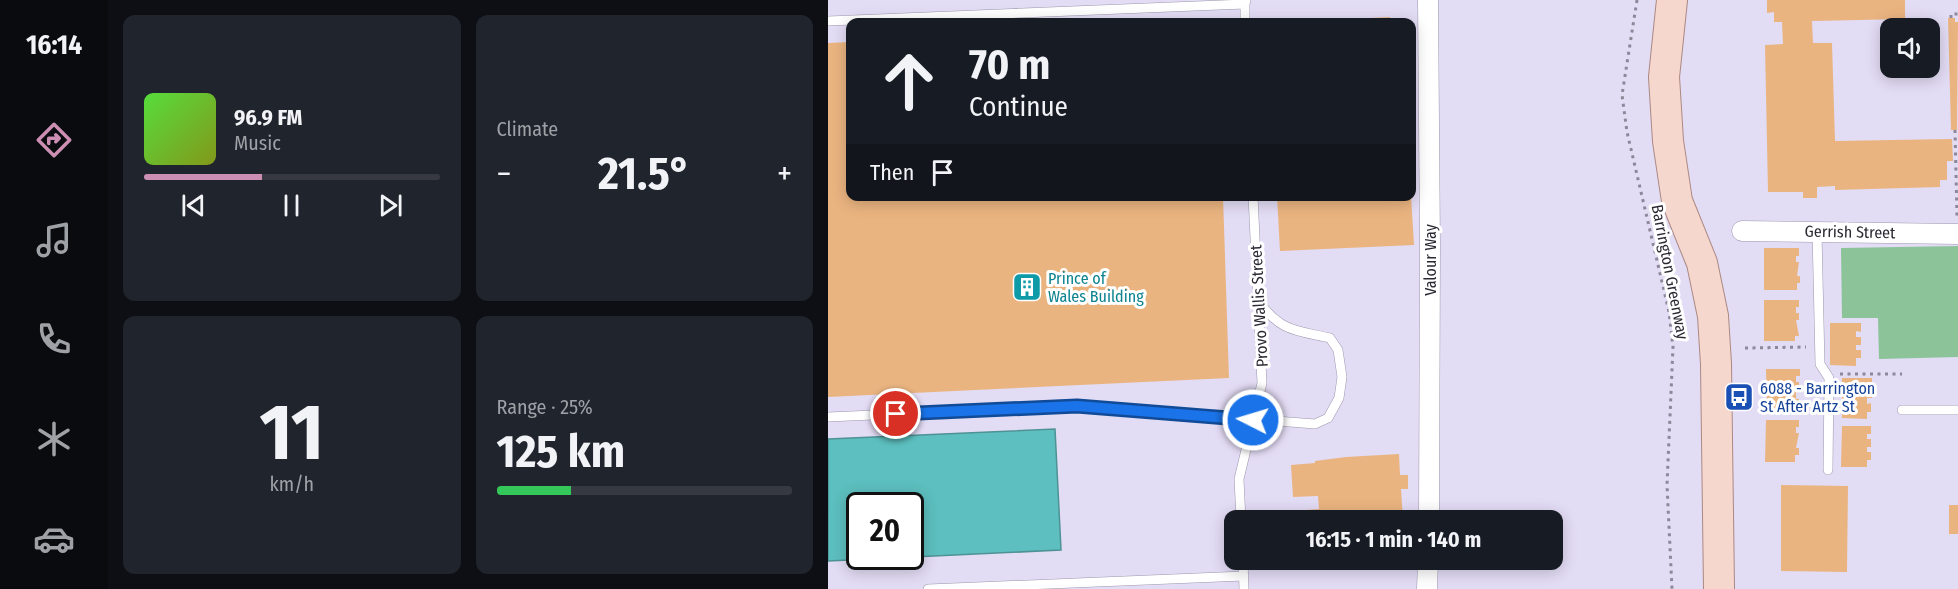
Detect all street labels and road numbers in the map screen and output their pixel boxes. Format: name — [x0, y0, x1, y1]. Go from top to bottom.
street label: Barrington Greenway — [1648, 203, 1693, 342]
street label: Gerrish Street — [1805, 222, 1896, 242]
street label: Valour Way — [1421, 223, 1440, 296]
street label: Provo Wallis Street — [1246, 244, 1272, 368]

